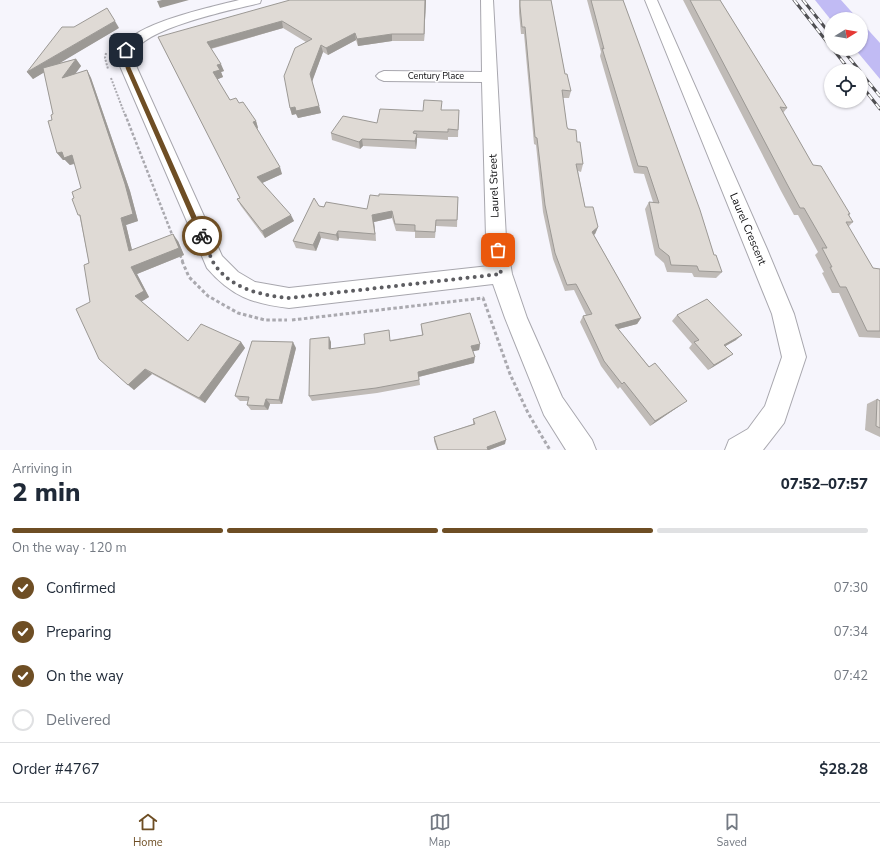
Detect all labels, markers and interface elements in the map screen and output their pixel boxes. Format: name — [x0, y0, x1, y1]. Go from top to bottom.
north arrow — [824, 12, 868, 56]
map controls — [824, 12, 868, 108]
pin — [109, 33, 143, 67]
icon: home — [115, 39, 137, 61]
button: locate — [824, 64, 868, 108]
street label: Century Place — [408, 70, 464, 82]
street label: Laurel Street — [485, 154, 503, 218]
street label: Laurel Crescent — [726, 191, 770, 268]
courier — [182, 216, 222, 256]
icon: bike — [191, 225, 213, 247]
pin — [481, 233, 515, 267]
icon: bag — [487, 239, 509, 261]
text: Arriving in — [12, 460, 72, 478]
text: 07:52–07:57 — [781, 474, 868, 494]
text: 2 min — [12, 475, 80, 510]
text: On the way · 120 m — [12, 539, 127, 557]
icon: check — [12, 577, 34, 599]
text: Confirmed — [46, 578, 116, 598]
text: 07:30 — [834, 579, 868, 597]
icon: check — [12, 621, 34, 643]
text: Preparing — [46, 622, 111, 642]
text: 07:34 — [834, 623, 868, 641]
icon: check — [12, 665, 34, 687]
text: On the way — [46, 666, 124, 686]
text: 07:42 — [834, 667, 868, 685]
text: Delivered — [46, 710, 111, 730]
text: Order #4767 — [12, 759, 100, 779]
text: $28.28 — [819, 759, 868, 779]
tab: Home — [133, 811, 163, 850]
tab: Map — [429, 811, 451, 850]
tab: Saved — [717, 811, 747, 850]

